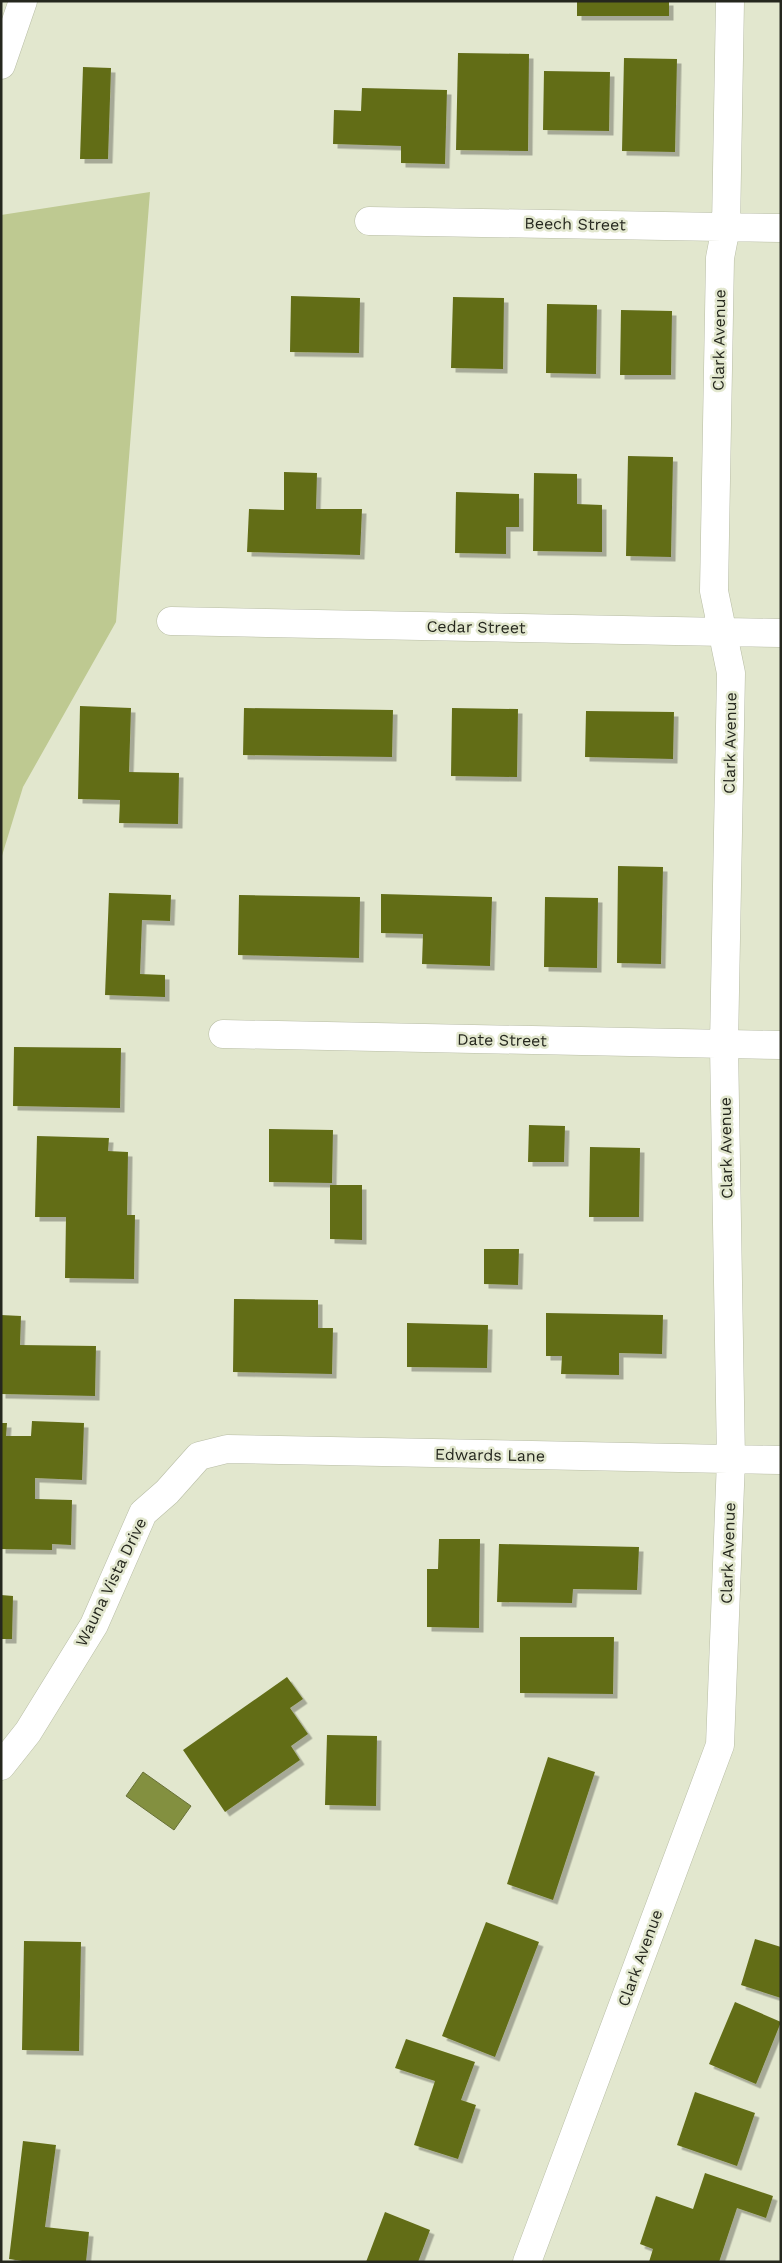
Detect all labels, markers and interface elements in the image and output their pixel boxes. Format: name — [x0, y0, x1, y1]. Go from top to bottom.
street label: Beech Street — [524, 214, 626, 234]
street label: Clark Avenue — [709, 289, 729, 391]
street label: Cedar Street — [426, 617, 526, 637]
street label: Clark Avenue — [720, 692, 740, 794]
street label: Date Street — [457, 1030, 547, 1050]
street label: Clark Avenue — [716, 1097, 736, 1199]
street label: Edwards Lane — [435, 1445, 545, 1465]
street label: Clark Avenue — [717, 1502, 739, 1604]
street label: Wauna Vista Drive — [72, 1515, 150, 1649]
street label: Clark Avenue — [614, 1907, 666, 2009]

